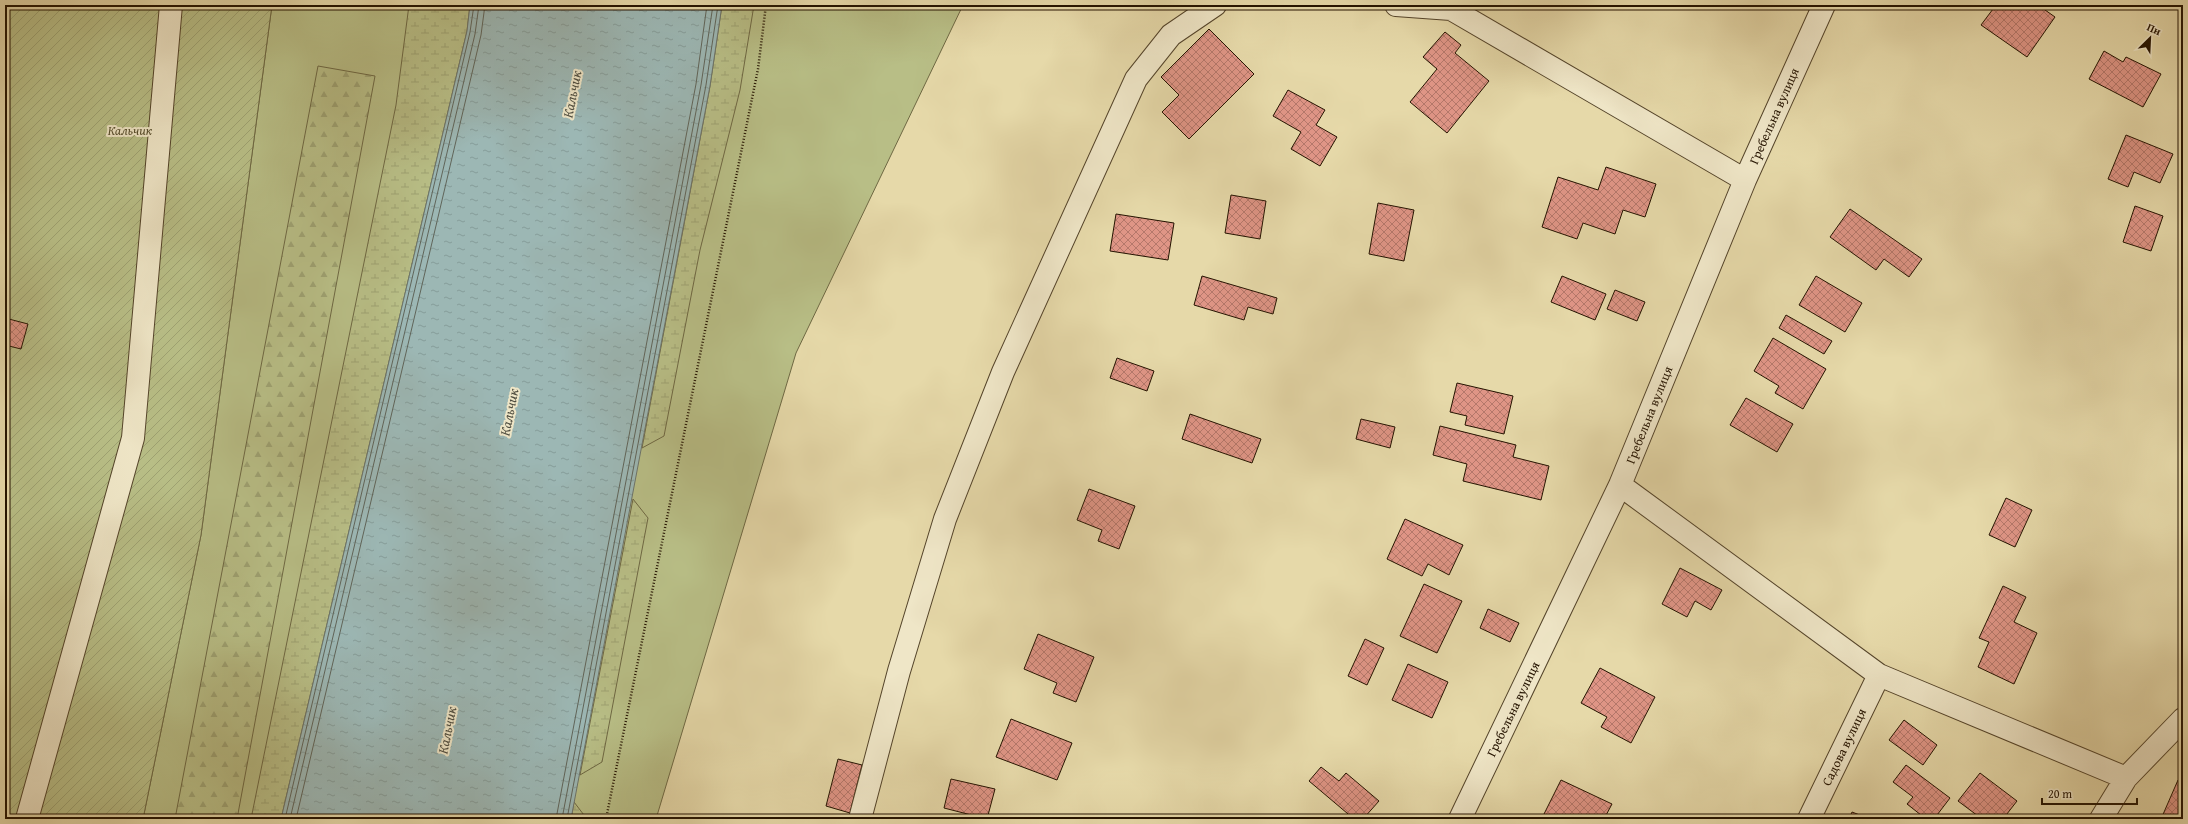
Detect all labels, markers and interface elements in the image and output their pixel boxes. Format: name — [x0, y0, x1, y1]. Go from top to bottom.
north arrow — [2130, 18, 2170, 58]
text: Пн — [2144, 19, 2164, 39]
street label: Гребельна вулиця — [1744, 64, 1804, 167]
water label: Кальчик — [558, 68, 586, 119]
park label: Кальчик — [108, 121, 153, 140]
street label: Гребельна вулиця — [1621, 363, 1677, 467]
water label: Кальчик — [495, 386, 523, 437]
street label: Гребельна вулиця — [1482, 658, 1544, 760]
water label: Кальчик — [433, 704, 461, 755]
street label: Садова вулиця — [1817, 705, 1871, 789]
scale bar — [2042, 780, 2137, 806]
text: 20 m — [2048, 785, 2072, 802]

